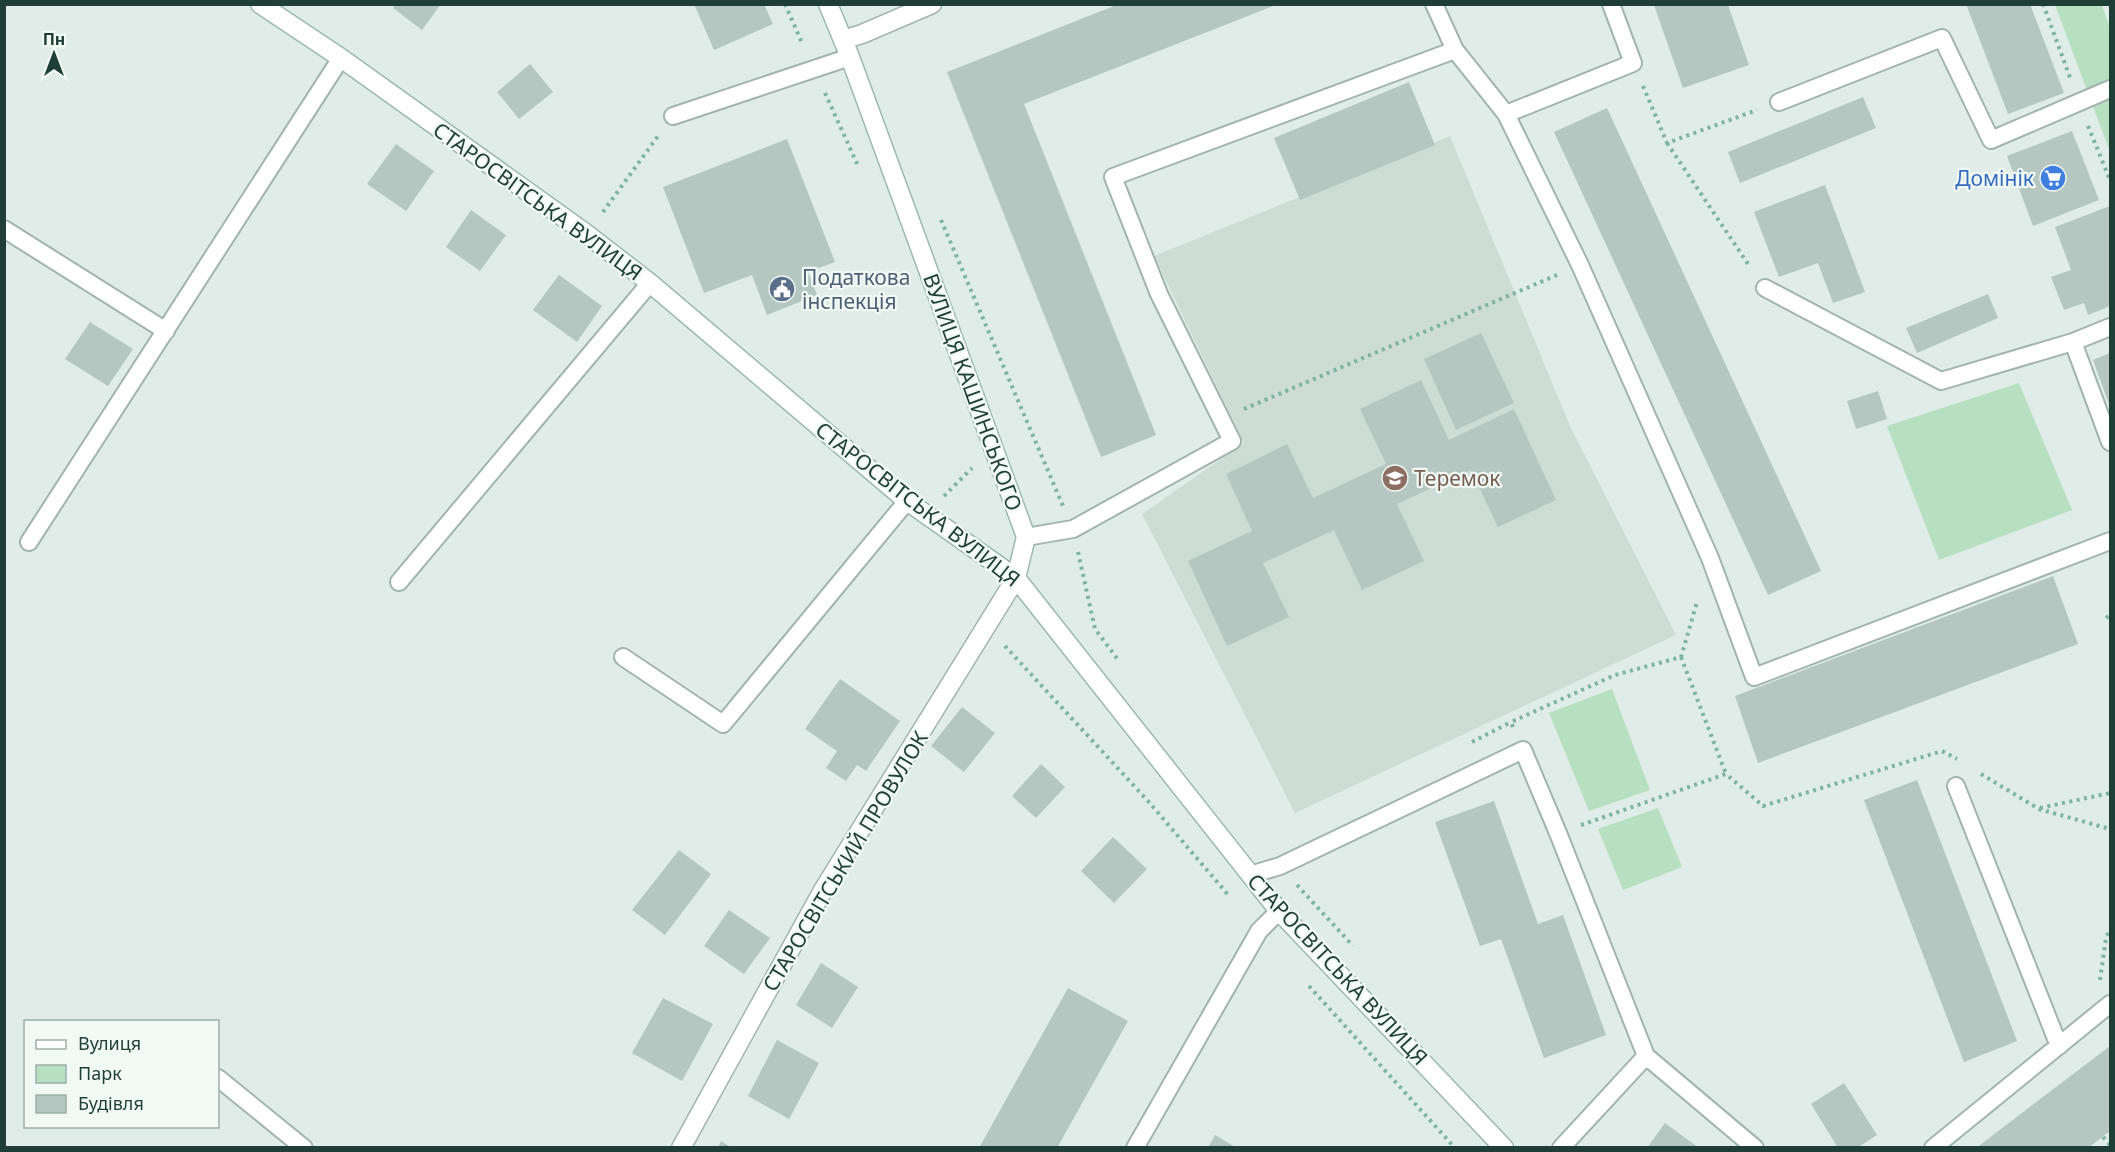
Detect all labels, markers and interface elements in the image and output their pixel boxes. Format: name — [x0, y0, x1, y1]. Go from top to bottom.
north arrow — [24, 24, 84, 84]
text: Пн — [43, 28, 65, 50]
street label: СТАРОСВІТСЬКА ВУЛИЦЯ — [428, 115, 648, 287]
supermarket icon: Домінік — [2038, 163, 2068, 193]
place label: Домінік — [1955, 164, 2034, 192]
place label: Податкова інспекція — [802, 263, 910, 315]
street label: ВУЛИЦЯ КАШИНСЬКОГО — [917, 270, 1029, 514]
public building icon: Податкова інспекція — [767, 274, 797, 304]
street label: СТАРОСВІТСЬКА ВУЛИЦЯ — [810, 415, 1026, 593]
school or university icon: Теремок — [1380, 463, 1410, 493]
place label: Теремок — [1414, 464, 1501, 492]
street label: СТАРОСВІТСЬКИЙ ПРОВУЛОК — [756, 726, 934, 996]
street label: СТАРОСВІТСЬКА ВУЛИЦЯ — [1242, 867, 1434, 1071]
legend — [24, 1020, 219, 1128]
text: Вулиця — [78, 1031, 141, 1055]
text: Парк — [78, 1061, 122, 1085]
text: Будівля — [78, 1091, 144, 1115]

